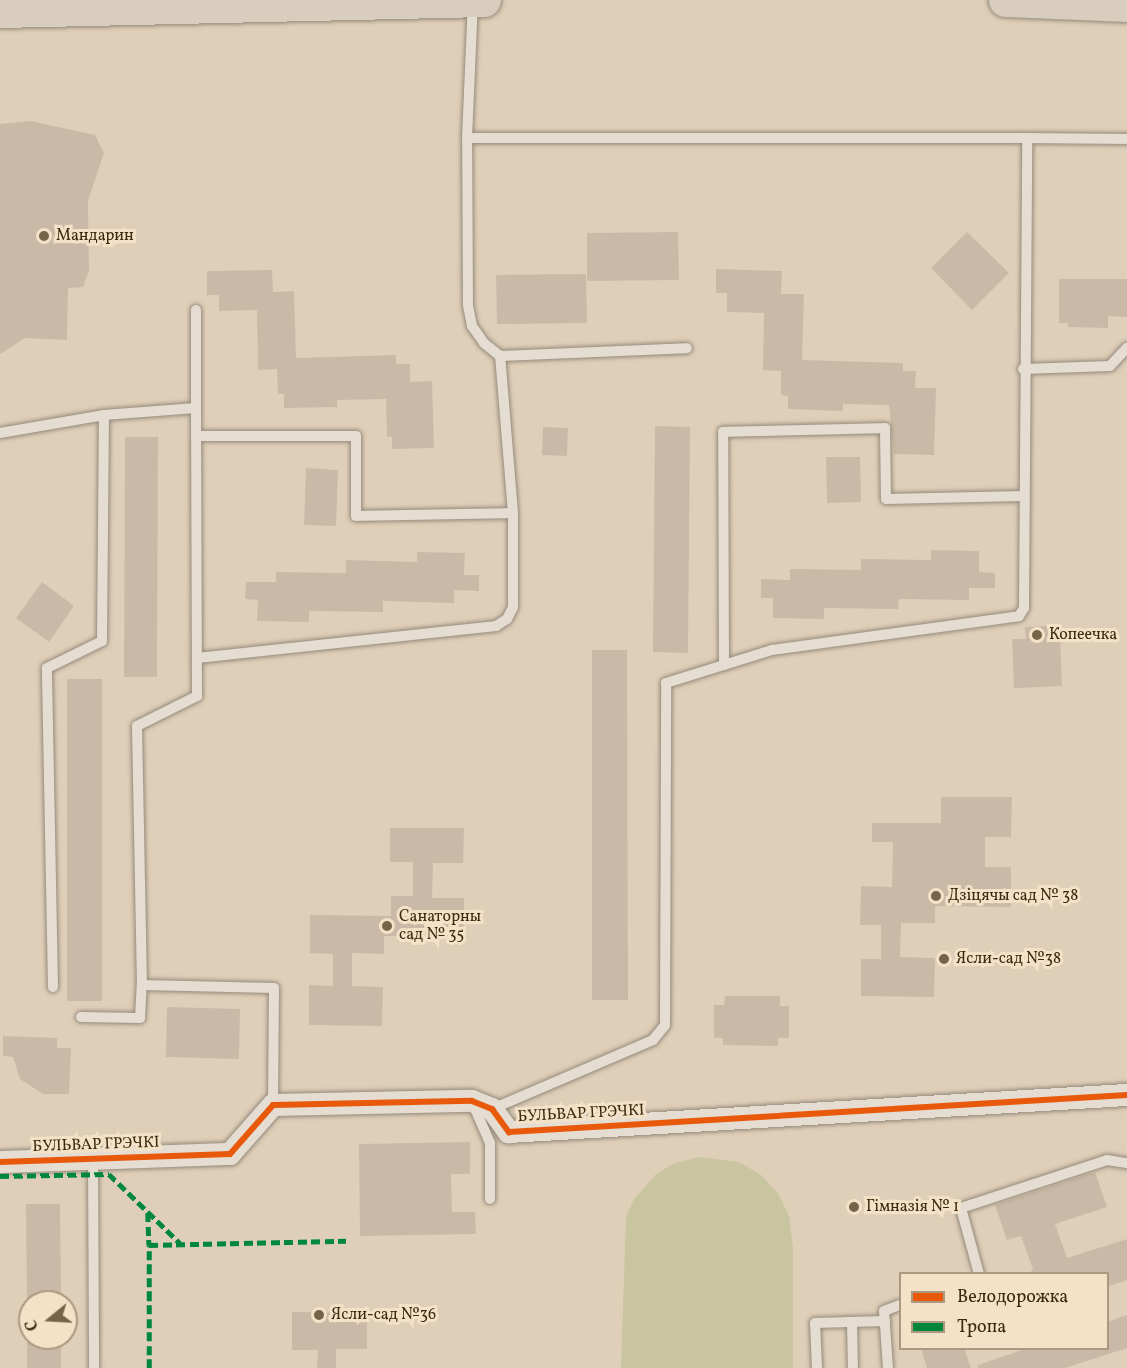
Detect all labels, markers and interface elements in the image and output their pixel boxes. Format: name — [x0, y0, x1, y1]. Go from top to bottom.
place label: Мандарин — [56, 226, 134, 246]
marker: Мандарин — [37, 229, 51, 243]
place label: Копеечка — [1049, 625, 1117, 645]
marker: Копеечка — [1030, 628, 1044, 642]
place label: Дзіцячы сад № 38 — [948, 886, 1078, 906]
marker: Дзіцячы сад № 38 — [929, 889, 943, 903]
place label: Санаторны сад № 35 — [399, 907, 481, 945]
marker: Санаторны сад № 35 — [380, 919, 394, 933]
place label: Ясли-сад №38 — [956, 949, 1061, 969]
marker: Ясли-сад №38 — [937, 952, 951, 966]
street label: БУЛЬВАР ГРЭЧКІ — [517, 1101, 645, 1127]
street label: БУЛЬВАР ГРЭЧКІ — [32, 1133, 160, 1157]
place label: Гімназія № 1 — [866, 1197, 959, 1217]
marker: Гімназія № 1 — [847, 1200, 861, 1214]
legend — [899, 1272, 1109, 1350]
text: Велодорожка — [957, 1285, 1068, 1310]
north arrow — [18, 1290, 78, 1350]
place label: Ясли-сад №36 — [331, 1305, 436, 1325]
marker: Ясли-сад №36 — [312, 1308, 326, 1322]
text: Тропа — [957, 1315, 1006, 1340]
text: С — [21, 1317, 45, 1333]

